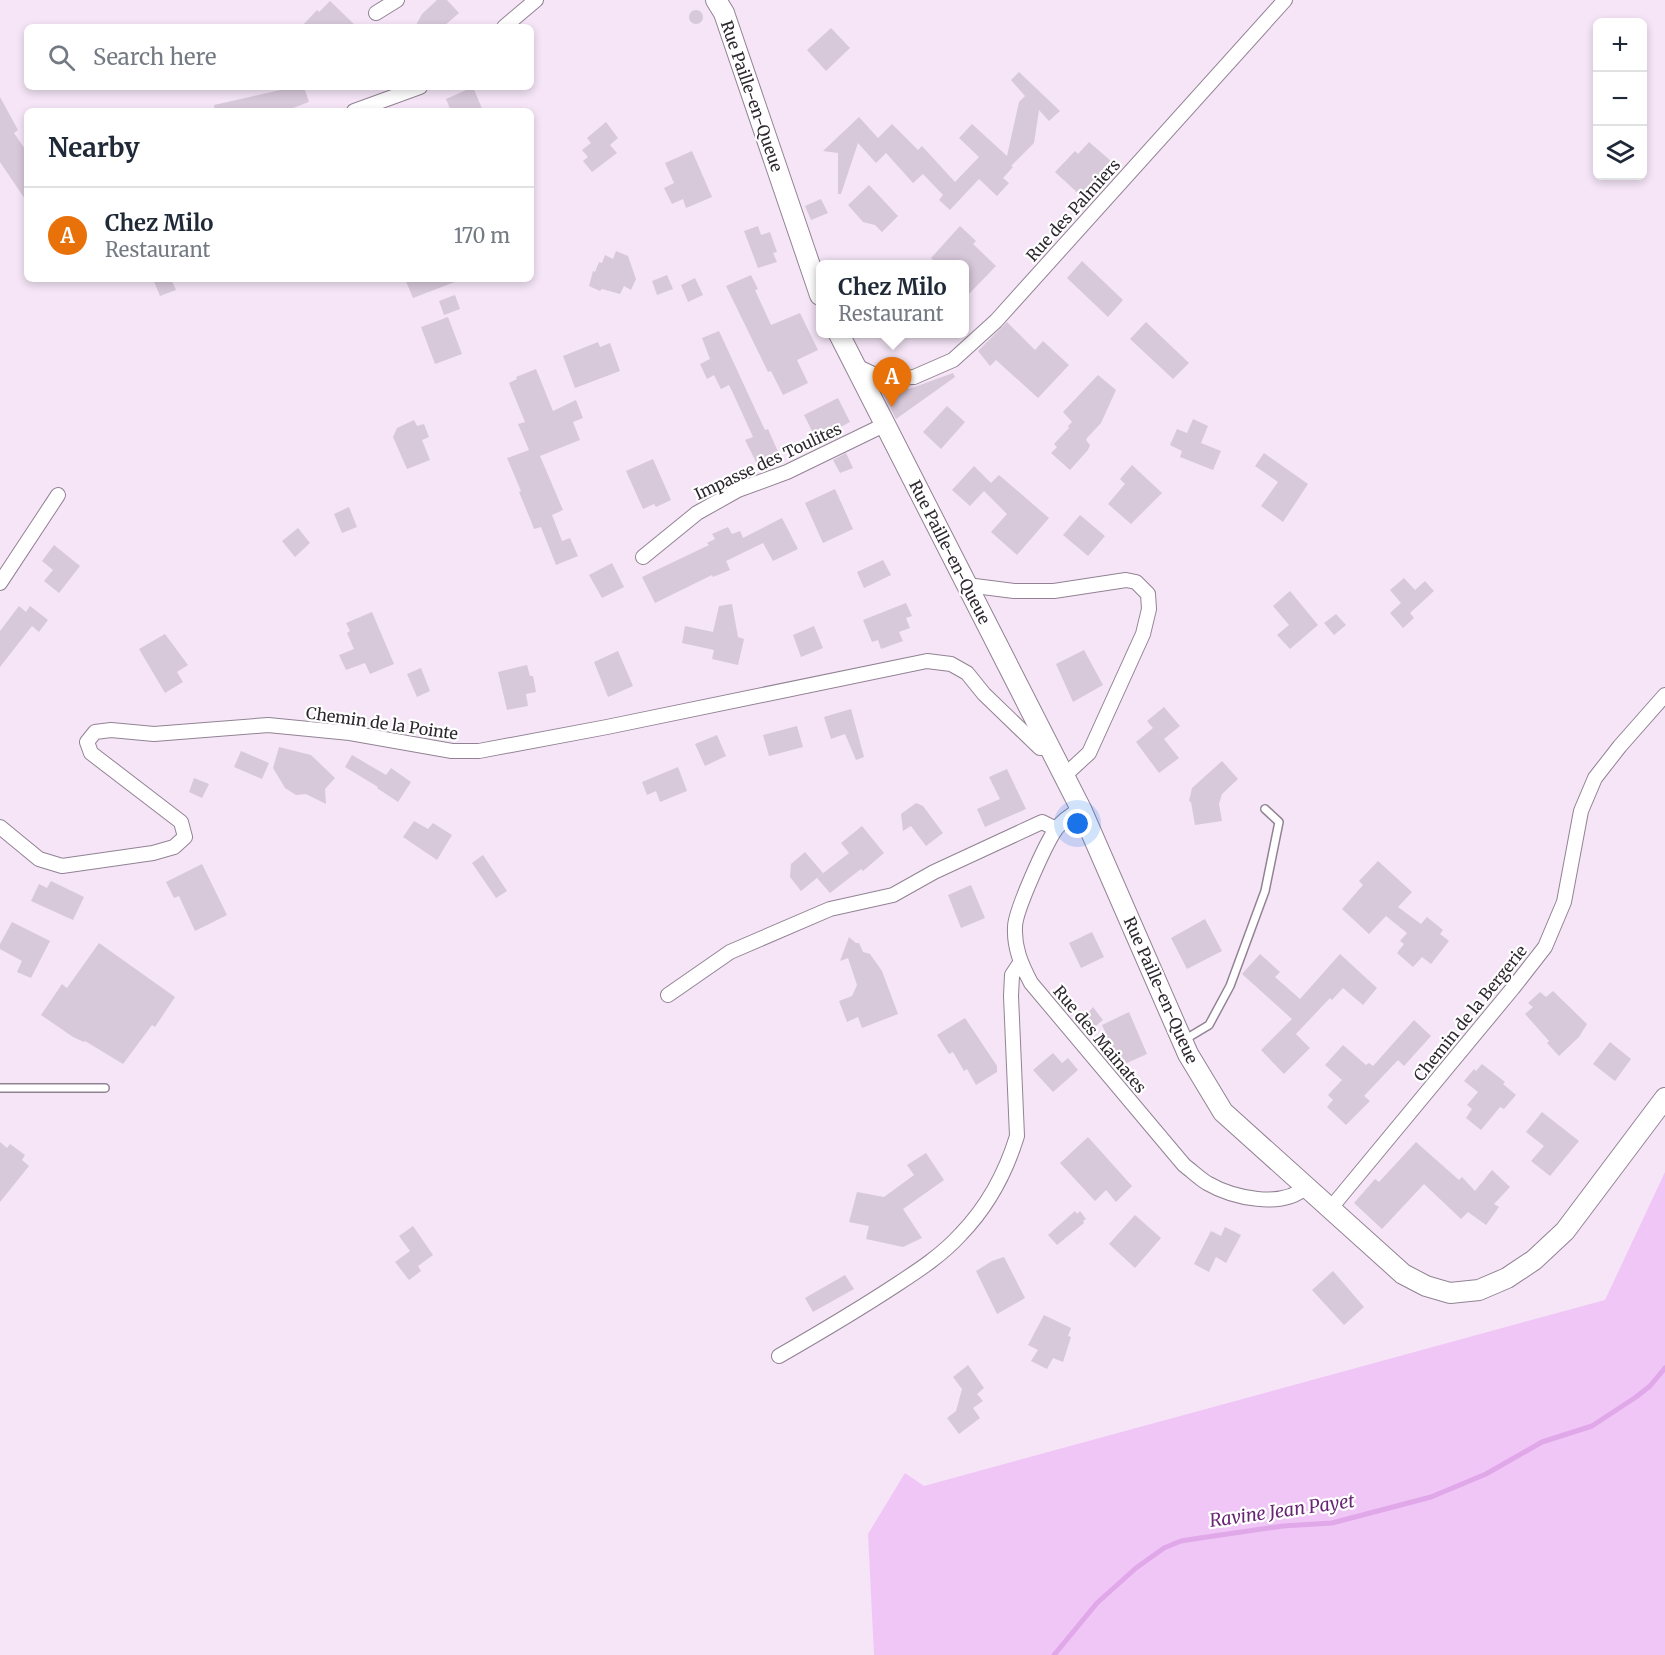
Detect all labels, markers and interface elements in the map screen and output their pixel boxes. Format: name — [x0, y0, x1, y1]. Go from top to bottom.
street label: Rue Paille-en-Queue — [717, 18, 787, 174]
map controls — [1593, 18, 1647, 180]
button: + — [1593, 18, 1647, 72]
search box — [24, 24, 534, 90]
icon: search — [45, 41, 78, 74]
text: Search here — [93, 43, 216, 71]
button: − — [1593, 72, 1647, 126]
button: layers — [1593, 126, 1647, 180]
text: Nearby — [48, 131, 140, 164]
street label: Rue des Palmiers — [1022, 155, 1124, 265]
text: Chez Milo — [105, 209, 213, 237]
text: A — [60, 223, 75, 248]
text: 170 m — [454, 223, 510, 248]
text: Restaurant — [105, 237, 210, 262]
popup — [816, 260, 969, 338]
text: Chez Milo — [838, 273, 947, 301]
text: Restaurant — [838, 301, 944, 326]
pin: A — [872, 358, 912, 407]
street label: Impasse des Toulites — [691, 418, 845, 504]
street label: Rue Paille-en-Queue — [905, 477, 995, 627]
street label: Chemin de la Pointe — [305, 702, 459, 744]
your location — [1063, 809, 1092, 838]
street label: Rue Paille-en-Queue — [1120, 913, 1202, 1067]
street label: Chemin de la Bergerie — [1409, 941, 1531, 1085]
street label: Rue des Mainates — [1049, 981, 1151, 1097]
water label: Ravine Jean Payet — [1208, 1489, 1357, 1532]

